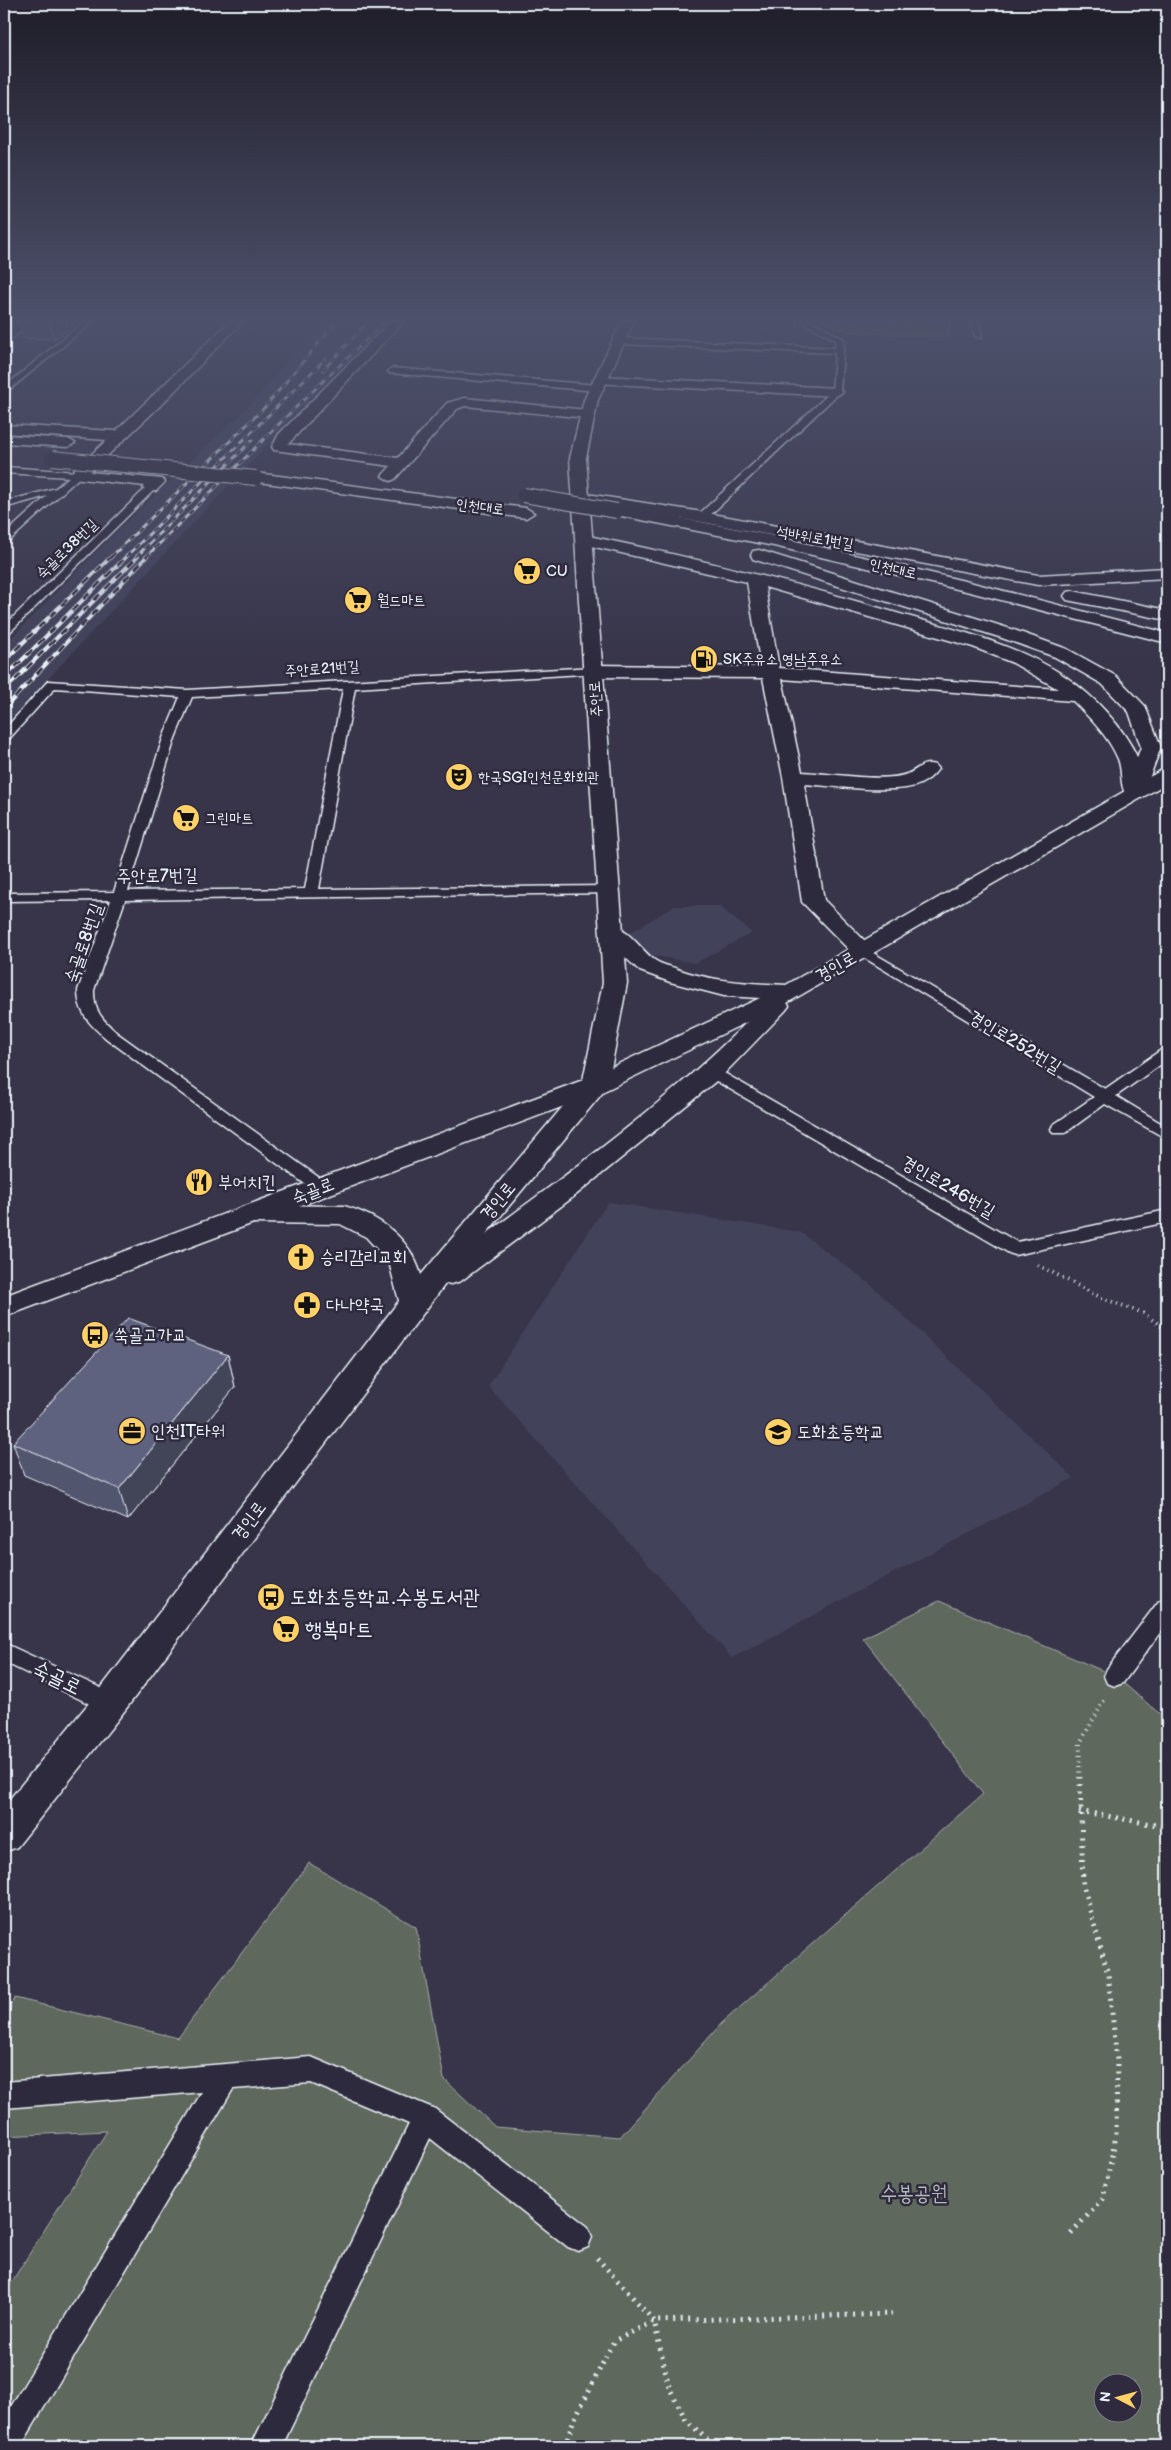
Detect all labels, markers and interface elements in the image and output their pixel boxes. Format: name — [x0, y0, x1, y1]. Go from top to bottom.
street label: 인천대로 — [455, 495, 505, 519]
street label: 숙골로38번길 — [32, 515, 102, 583]
street label: 석바위로1번길 — [775, 522, 855, 554]
street label: 인천대로 — [867, 554, 919, 584]
supermarket icon: CU — [512, 556, 542, 586]
place label: CU — [546, 562, 568, 581]
supermarket icon: 월드마트 — [343, 585, 373, 615]
place label: 월드마트 — [377, 591, 425, 610]
fuel station icon: SK주유소 영남주유소 — [689, 644, 719, 674]
place label: SK주유소 영남주유소 — [723, 650, 842, 669]
street label: 주안로21번길 — [284, 657, 360, 681]
street label: 주안로 — [585, 680, 607, 718]
theatre icon: 한국SGI인천문화회관 — [444, 762, 474, 792]
place label: 한국SGI인천문화회관 — [478, 768, 600, 787]
supermarket icon: 그린마트 — [171, 803, 201, 833]
place label: 그린마트 — [205, 809, 253, 828]
street label: 주안로7번길 — [116, 865, 198, 887]
street label: 숙골로8번길 — [61, 900, 108, 986]
street label: 경인로 — [812, 947, 860, 987]
street label: 경인로252번길 — [965, 1006, 1065, 1078]
street label: 경인로246번길 — [897, 1152, 999, 1223]
restaurant icon: 부어치킨 — [184, 1167, 214, 1197]
place label: 부어치킨 — [218, 1172, 276, 1193]
street label: 숙골로 — [289, 1173, 337, 1209]
street label: 경인로 — [476, 1178, 520, 1224]
church icon: 승리감리교회 — [286, 1242, 316, 1272]
place label: 승리감리교회 — [320, 1247, 407, 1268]
pharmacy icon: 다나약국 — [292, 1290, 322, 1320]
place label: 다나약국 — [326, 1295, 384, 1316]
bus stop icon: 쑥골고가교 — [80, 1320, 110, 1350]
place label: 쑥골고가교 — [114, 1325, 186, 1346]
office icon: 인천IT타워 — [117, 1416, 147, 1446]
school or university icon: 도화초등학교 — [763, 1417, 793, 1447]
place label: 인천IT타워 — [151, 1421, 225, 1442]
place label: 도화초등학교 — [797, 1422, 884, 1443]
street label: 경인로 — [228, 1497, 270, 1545]
bus stop icon: 도화초등학교.수봉도서관 — [256, 1582, 286, 1612]
place label: 도화초등학교.수봉도서관 — [290, 1585, 480, 1610]
supermarket icon: 행복마트 — [271, 1614, 301, 1644]
place label: 행복마트 — [305, 1617, 373, 1642]
street label: 숙골로 — [29, 1656, 85, 1700]
park label: 수봉공원 — [880, 2181, 948, 2206]
north arrow — [1094, 2372, 1144, 2422]
text: N — [1097, 2391, 1115, 2403]

